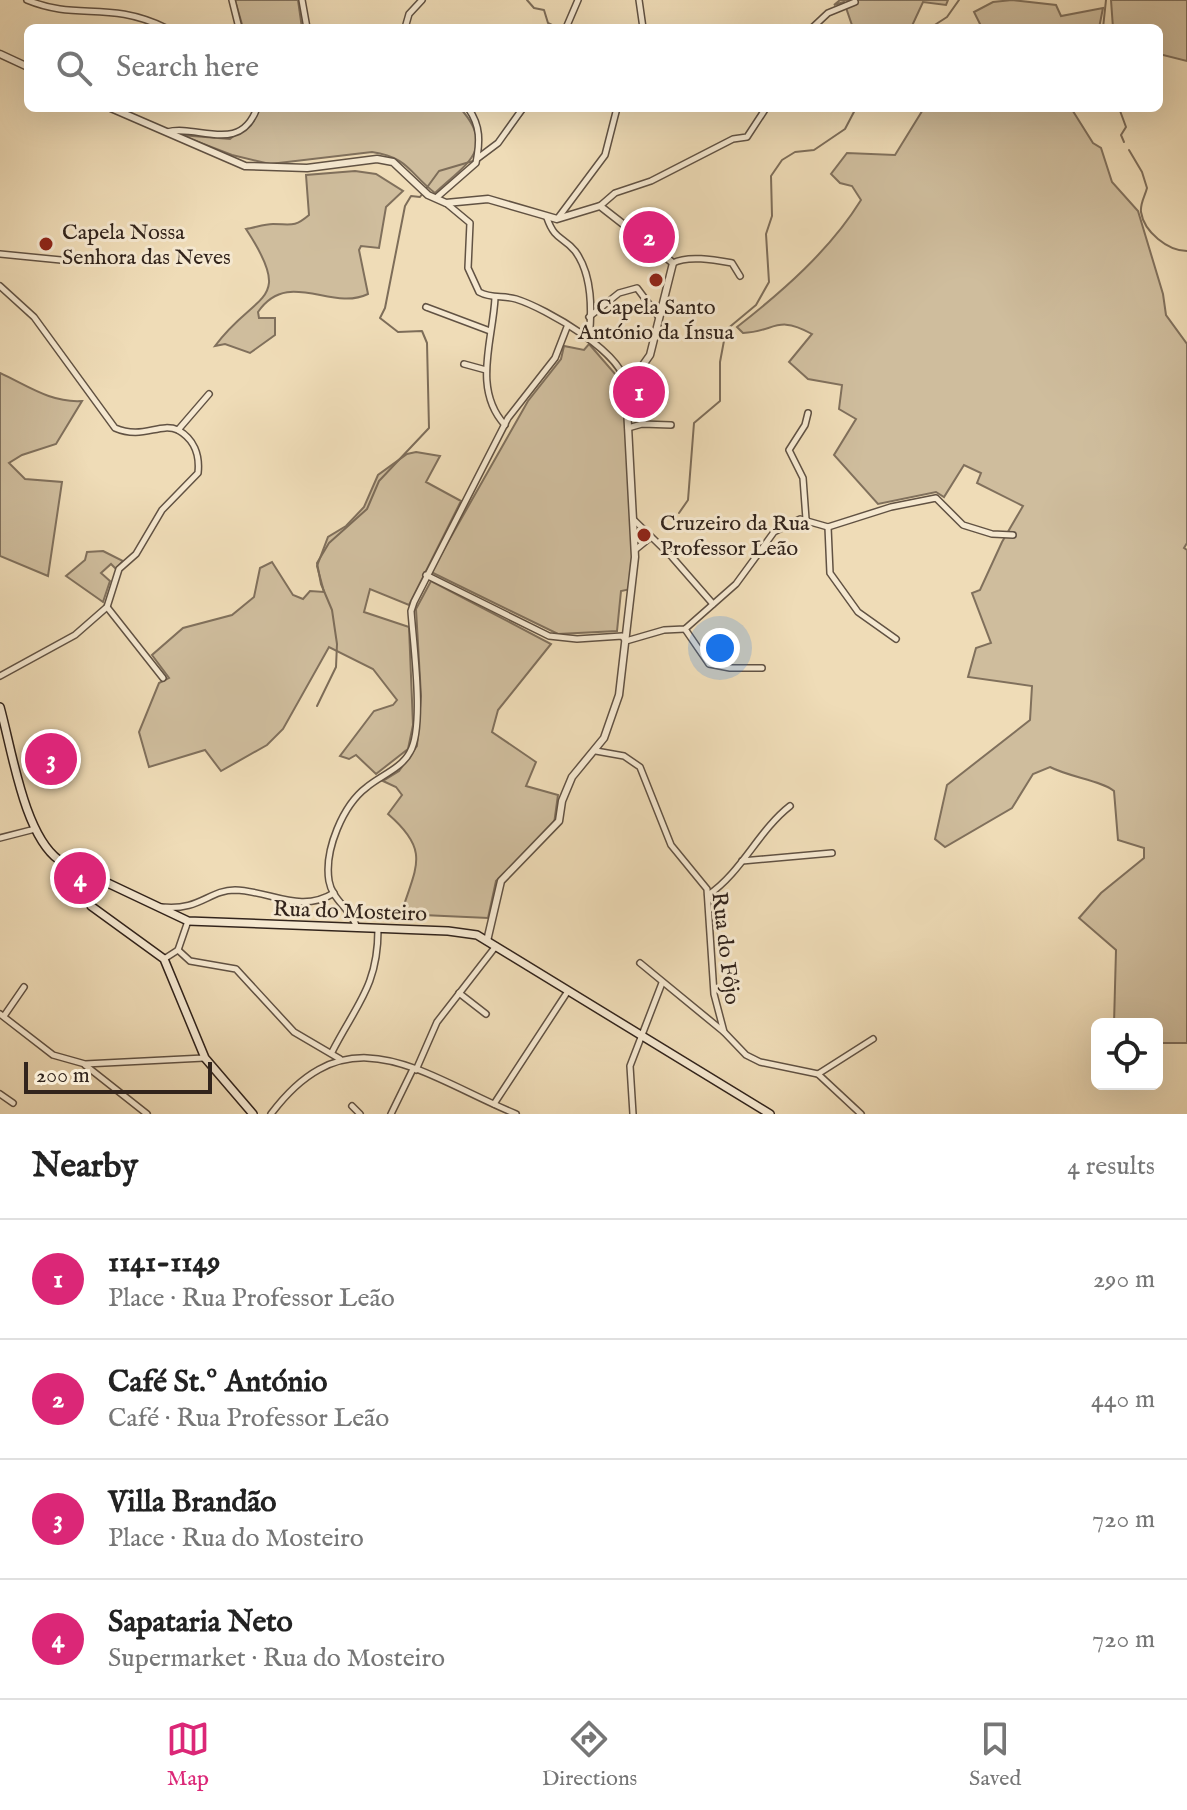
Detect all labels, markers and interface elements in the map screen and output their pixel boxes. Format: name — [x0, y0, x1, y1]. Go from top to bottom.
search box — [24, 24, 1163, 112]
icon: search — [52, 46, 96, 90]
text: Search here — [116, 49, 259, 87]
pin: 2 — [623, 207, 675, 267]
place label: Capela Nossa Senhora das Neves — [62, 219, 231, 272]
marker: Capela Nossa Senhora das Neves — [37, 235, 55, 253]
marker: Capela Santo António da Ínsua — [647, 271, 665, 289]
place label: Capela Santo António da Ínsua — [577, 294, 734, 347]
pin: 1 — [613, 362, 665, 422]
place label: Cruzeiro da Rua Professor Leão — [660, 510, 810, 563]
marker: Cruzeiro da Rua Professor Leão — [635, 526, 653, 544]
your location — [700, 628, 740, 668]
pin: 3 — [25, 729, 77, 789]
pin: 4 — [54, 848, 106, 908]
street label: Rua do Fôjo — [704, 890, 746, 1006]
street label: Rua do Mosteiro — [272, 895, 428, 929]
map controls — [1091, 1018, 1163, 1090]
button: locate — [1091, 1018, 1163, 1090]
scale bar — [24, 1058, 212, 1094]
text: 200 m — [36, 1062, 90, 1090]
text: Nearby — [32, 1145, 138, 1188]
text: 4 results — [1067, 1150, 1155, 1183]
text: 1141-1149 — [108, 1244, 220, 1282]
text: 1 — [53, 1263, 63, 1296]
text: 290 m — [1093, 1263, 1155, 1296]
text: Place · Rua Professor Leão — [108, 1282, 395, 1315]
text: Café St.º António — [108, 1364, 327, 1402]
text: 2 — [52, 1383, 64, 1416]
text: 440 m — [1091, 1383, 1155, 1416]
text: Café · Rua Professor Leão — [108, 1402, 389, 1435]
text: Villa Brandão — [108, 1484, 277, 1522]
text: 3 — [53, 1503, 63, 1536]
text: 720 m — [1092, 1503, 1155, 1536]
text: Place · Rua do Mosteiro — [108, 1522, 364, 1555]
text: Sapataria Neto — [108, 1604, 293, 1642]
text: 4 — [52, 1623, 64, 1656]
text: 720 m — [1092, 1623, 1155, 1656]
text: Supermarket · Rua do Mosteiro — [108, 1642, 445, 1675]
tab: Map — [166, 1717, 210, 1793]
tab: Directions — [542, 1717, 637, 1793]
tab: Saved — [969, 1717, 1021, 1793]

